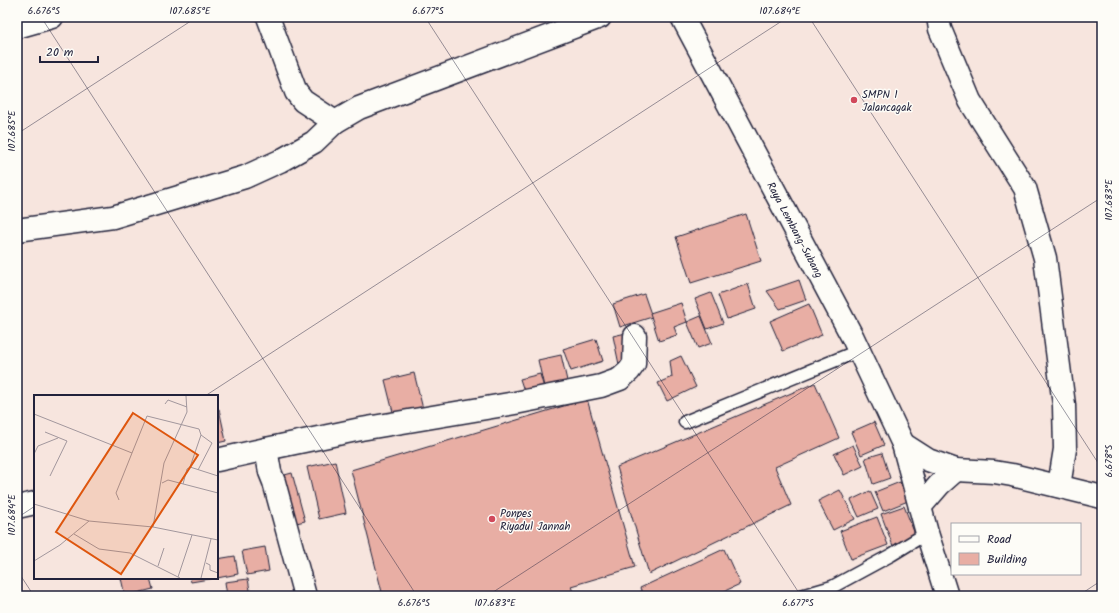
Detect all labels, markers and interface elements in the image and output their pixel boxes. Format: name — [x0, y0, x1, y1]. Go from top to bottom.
text: 6.676°S — [28, 3, 61, 19]
text: 107.685°E — [169, 3, 212, 19]
text: 6.677°S — [412, 3, 444, 19]
text: 107.684°E — [759, 3, 802, 19]
scale bar — [40, 38, 98, 64]
text: 20 m — [46, 43, 74, 62]
place label: SMPN 1 Jalancagak — [862, 86, 912, 117]
marker: SMPN 1 Jalancagak — [849, 95, 859, 105]
text: 107.685°E — [4, 109, 20, 152]
text: 107.683°E — [1101, 178, 1117, 221]
street label: Raya Lembang-Subang — [761, 179, 827, 281]
inset map — [34, 395, 218, 579]
text: 6.678°S — [1101, 444, 1117, 477]
text: 107.684°E — [4, 493, 20, 536]
place label: Ponpes Riyadul Jannah — [500, 505, 570, 536]
marker: Ponpes Riyadul Jannah — [487, 514, 497, 524]
legend — [951, 523, 1081, 575]
text: Road — [987, 530, 1012, 549]
text: Building — [987, 550, 1027, 569]
text: 6.676°S — [398, 595, 431, 611]
text: 107.683°E — [474, 595, 517, 611]
text: 6.677°S — [782, 595, 814, 611]

